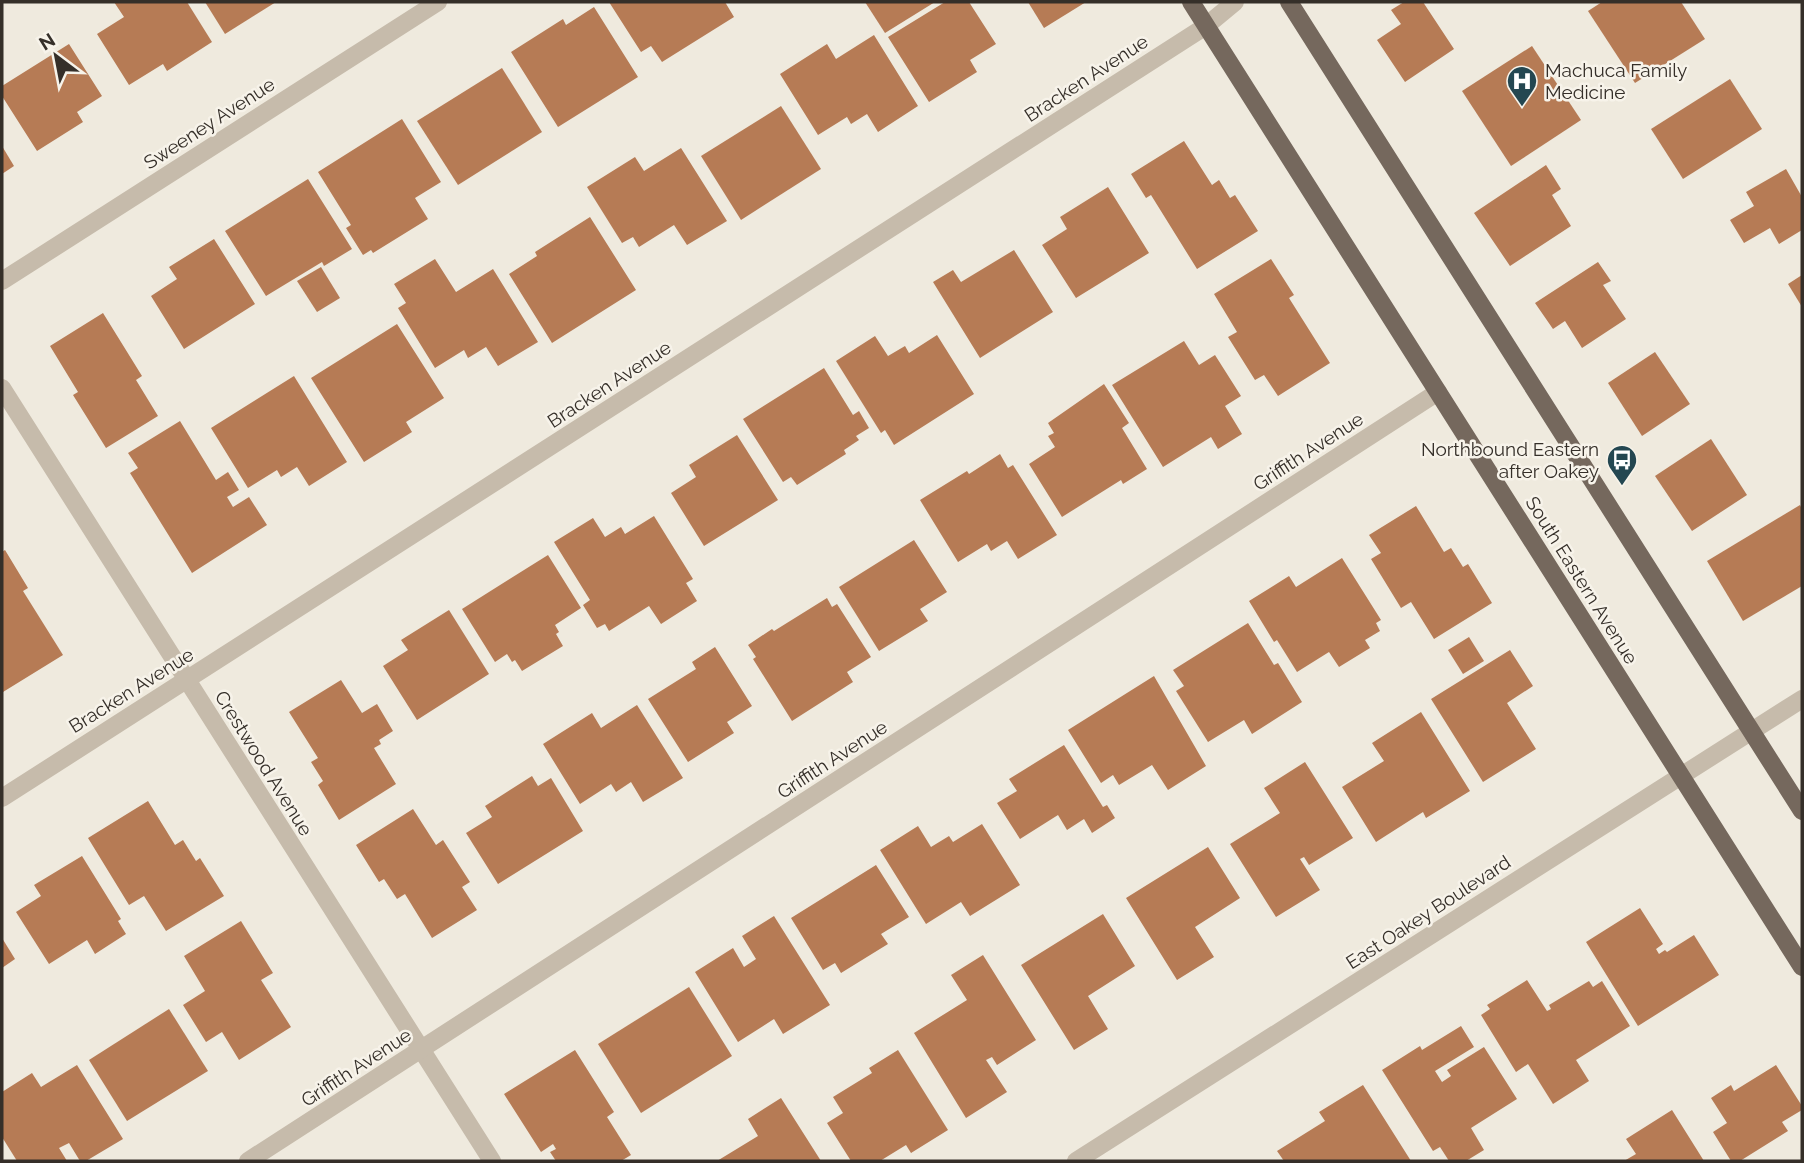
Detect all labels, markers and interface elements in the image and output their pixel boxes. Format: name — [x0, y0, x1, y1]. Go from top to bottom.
north arrow — [21, 21, 91, 91]
text: N — [35, 28, 59, 55]
street label: Bracken Avenue — [1020, 30, 1152, 126]
place label: Machuca Family Medicine — [1545, 59, 1687, 103]
hospital icon: Machuca Family Medicine — [1505, 64, 1539, 108]
street label: Sweeney Avenue — [140, 73, 278, 173]
street label: Bracken Avenue — [543, 336, 675, 432]
street label: Griffith Avenue — [1249, 407, 1367, 495]
place label: Northbound Eastern after Oakey — [1421, 438, 1599, 482]
bus stop icon: Northbound Eastern after Oakey — [1605, 443, 1639, 487]
street label: South Eastern Avenue — [1521, 492, 1643, 668]
street label: Bracken Avenue — [65, 643, 197, 737]
street label: Crestwood Avenue — [211, 687, 317, 839]
street label: Griffith Avenue — [773, 715, 891, 803]
street label: East Oakey Boulevard — [1342, 851, 1514, 973]
street label: Griffith Avenue — [297, 1023, 415, 1111]

